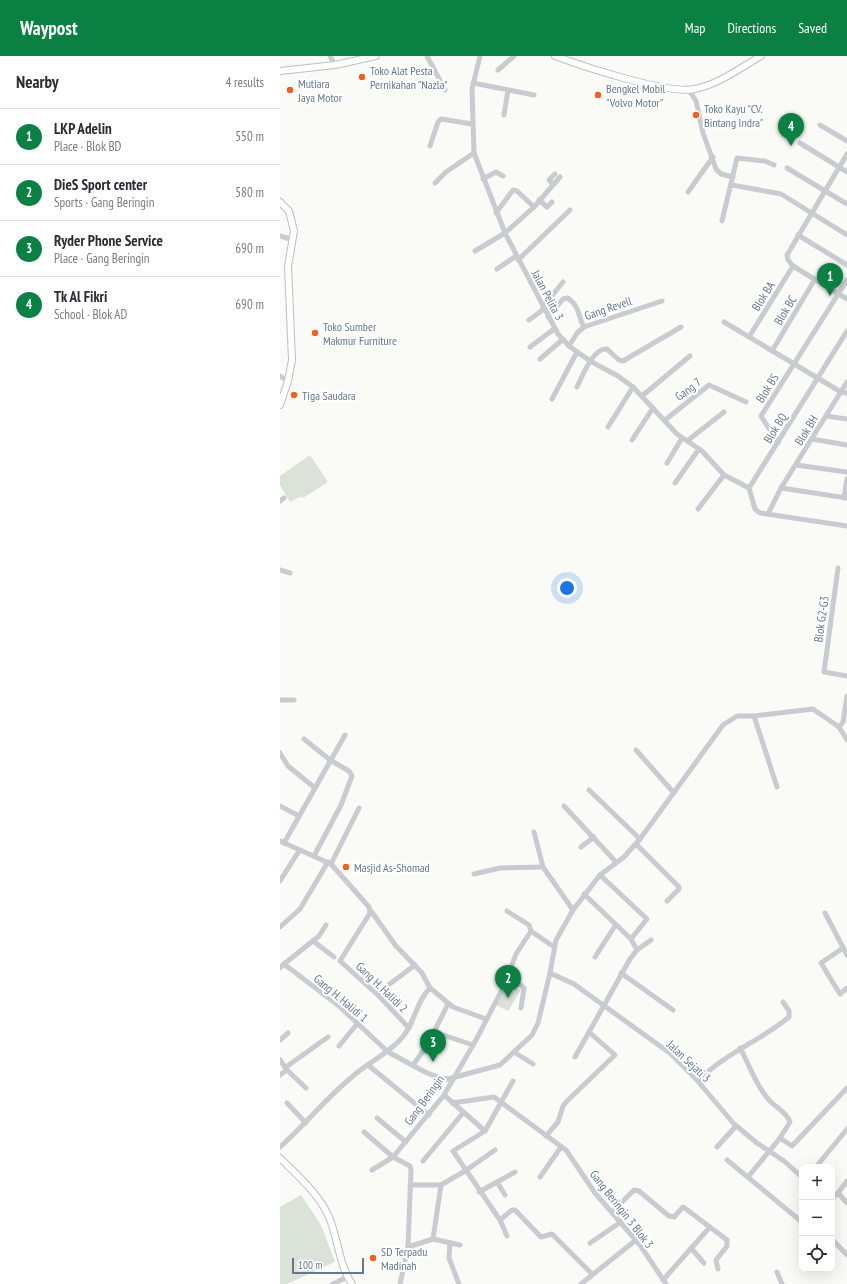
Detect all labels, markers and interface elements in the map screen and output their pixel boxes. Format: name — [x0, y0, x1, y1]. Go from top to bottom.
text: Waypost — [20, 16, 77, 40]
text: Map — [685, 19, 705, 37]
text: Directions — [727, 19, 776, 37]
text: Saved — [798, 19, 827, 37]
place label: Toko Alat Pesta Pernikahan "Nazla" — [370, 63, 448, 92]
text: Nearby — [16, 71, 59, 93]
marker: Toko Alat Pesta Pernikahan "Nazla" — [357, 72, 367, 82]
text: 4 results — [225, 74, 264, 91]
place label: Mutiara Jaya Motor — [297, 76, 343, 105]
place label: Bengkel Mobil "Volvo Motor" — [606, 81, 666, 110]
marker: Mutiara Jaya Motor — [285, 85, 295, 95]
marker: Bengkel Mobil "Volvo Motor" — [593, 90, 603, 100]
place label: Toko Kayu "CV. Bintang Indra" — [704, 101, 763, 130]
marker: Toko Kayu "CV. Bintang Indra" — [691, 110, 701, 120]
pin: 4 — [778, 113, 804, 146]
text: LKP Adelin — [54, 119, 112, 138]
text: 1 — [26, 128, 32, 145]
text: 550 m — [235, 128, 264, 145]
text: Place · Blok BD — [54, 138, 121, 155]
text: DieS Sport center — [54, 175, 147, 194]
text: 2 — [26, 184, 32, 201]
text: 580 m — [235, 184, 264, 201]
text: Sports · Gang Beringin — [54, 194, 154, 211]
text: Ryder Phone Service — [54, 231, 163, 250]
text: 3 — [26, 240, 32, 257]
text: 690 m — [235, 240, 264, 257]
text: Place · Gang Beringin — [54, 250, 150, 267]
pin: 1 — [817, 263, 843, 296]
street label: Jalan Pelita 3 — [528, 267, 567, 323]
street label: Blok BA — [748, 278, 778, 313]
text: Tk Al Fikri — [54, 287, 107, 306]
street label: Blok BC — [770, 292, 800, 327]
street label: Gang Revell — [582, 293, 634, 323]
text: 4 — [26, 296, 32, 313]
text: 690 m — [235, 296, 264, 313]
text: School · Blok AD — [54, 306, 127, 323]
place label: Toko Sumber Makmur Furniture — [323, 319, 397, 348]
marker: Toko Sumber Makmur Furniture — [310, 328, 320, 338]
street label: Blok BS — [752, 371, 782, 405]
street label: Gang 7 — [672, 374, 704, 404]
place label: Tiga Saudara — [302, 388, 356, 403]
marker: Tiga Saudara — [289, 390, 299, 400]
street label: Blok BQ — [760, 410, 790, 446]
street label: Blok BH — [791, 412, 821, 448]
your location — [557, 578, 577, 598]
street label: Blok G2-G3 — [810, 595, 832, 643]
place label: Masjid As-Shomad — [354, 860, 430, 875]
marker: Masjid As-Shomad — [341, 862, 351, 872]
street label: Gang H. Halidi 2 — [353, 959, 411, 1015]
pin: 2 — [495, 965, 521, 998]
street label: Gang H. Halidi 1 — [311, 971, 371, 1025]
pin: 3 — [420, 1029, 446, 1062]
street label: Jalan Sejati 3 — [663, 1036, 714, 1085]
street label: Gang Beringin — [401, 1072, 447, 1128]
map controls — [799, 1164, 835, 1272]
button: + — [799, 1164, 835, 1200]
street label: Gang Beringin 3 Blok 3 — [587, 1167, 657, 1251]
button: − — [799, 1200, 835, 1236]
button: locate — [799, 1236, 835, 1272]
place label: SD Terpadu Madinah — [381, 1244, 427, 1273]
marker: SD Terpadu Madinah — [368, 1253, 378, 1263]
scale bar — [292, 1256, 364, 1275]
text: 100 m — [298, 1258, 322, 1272]

